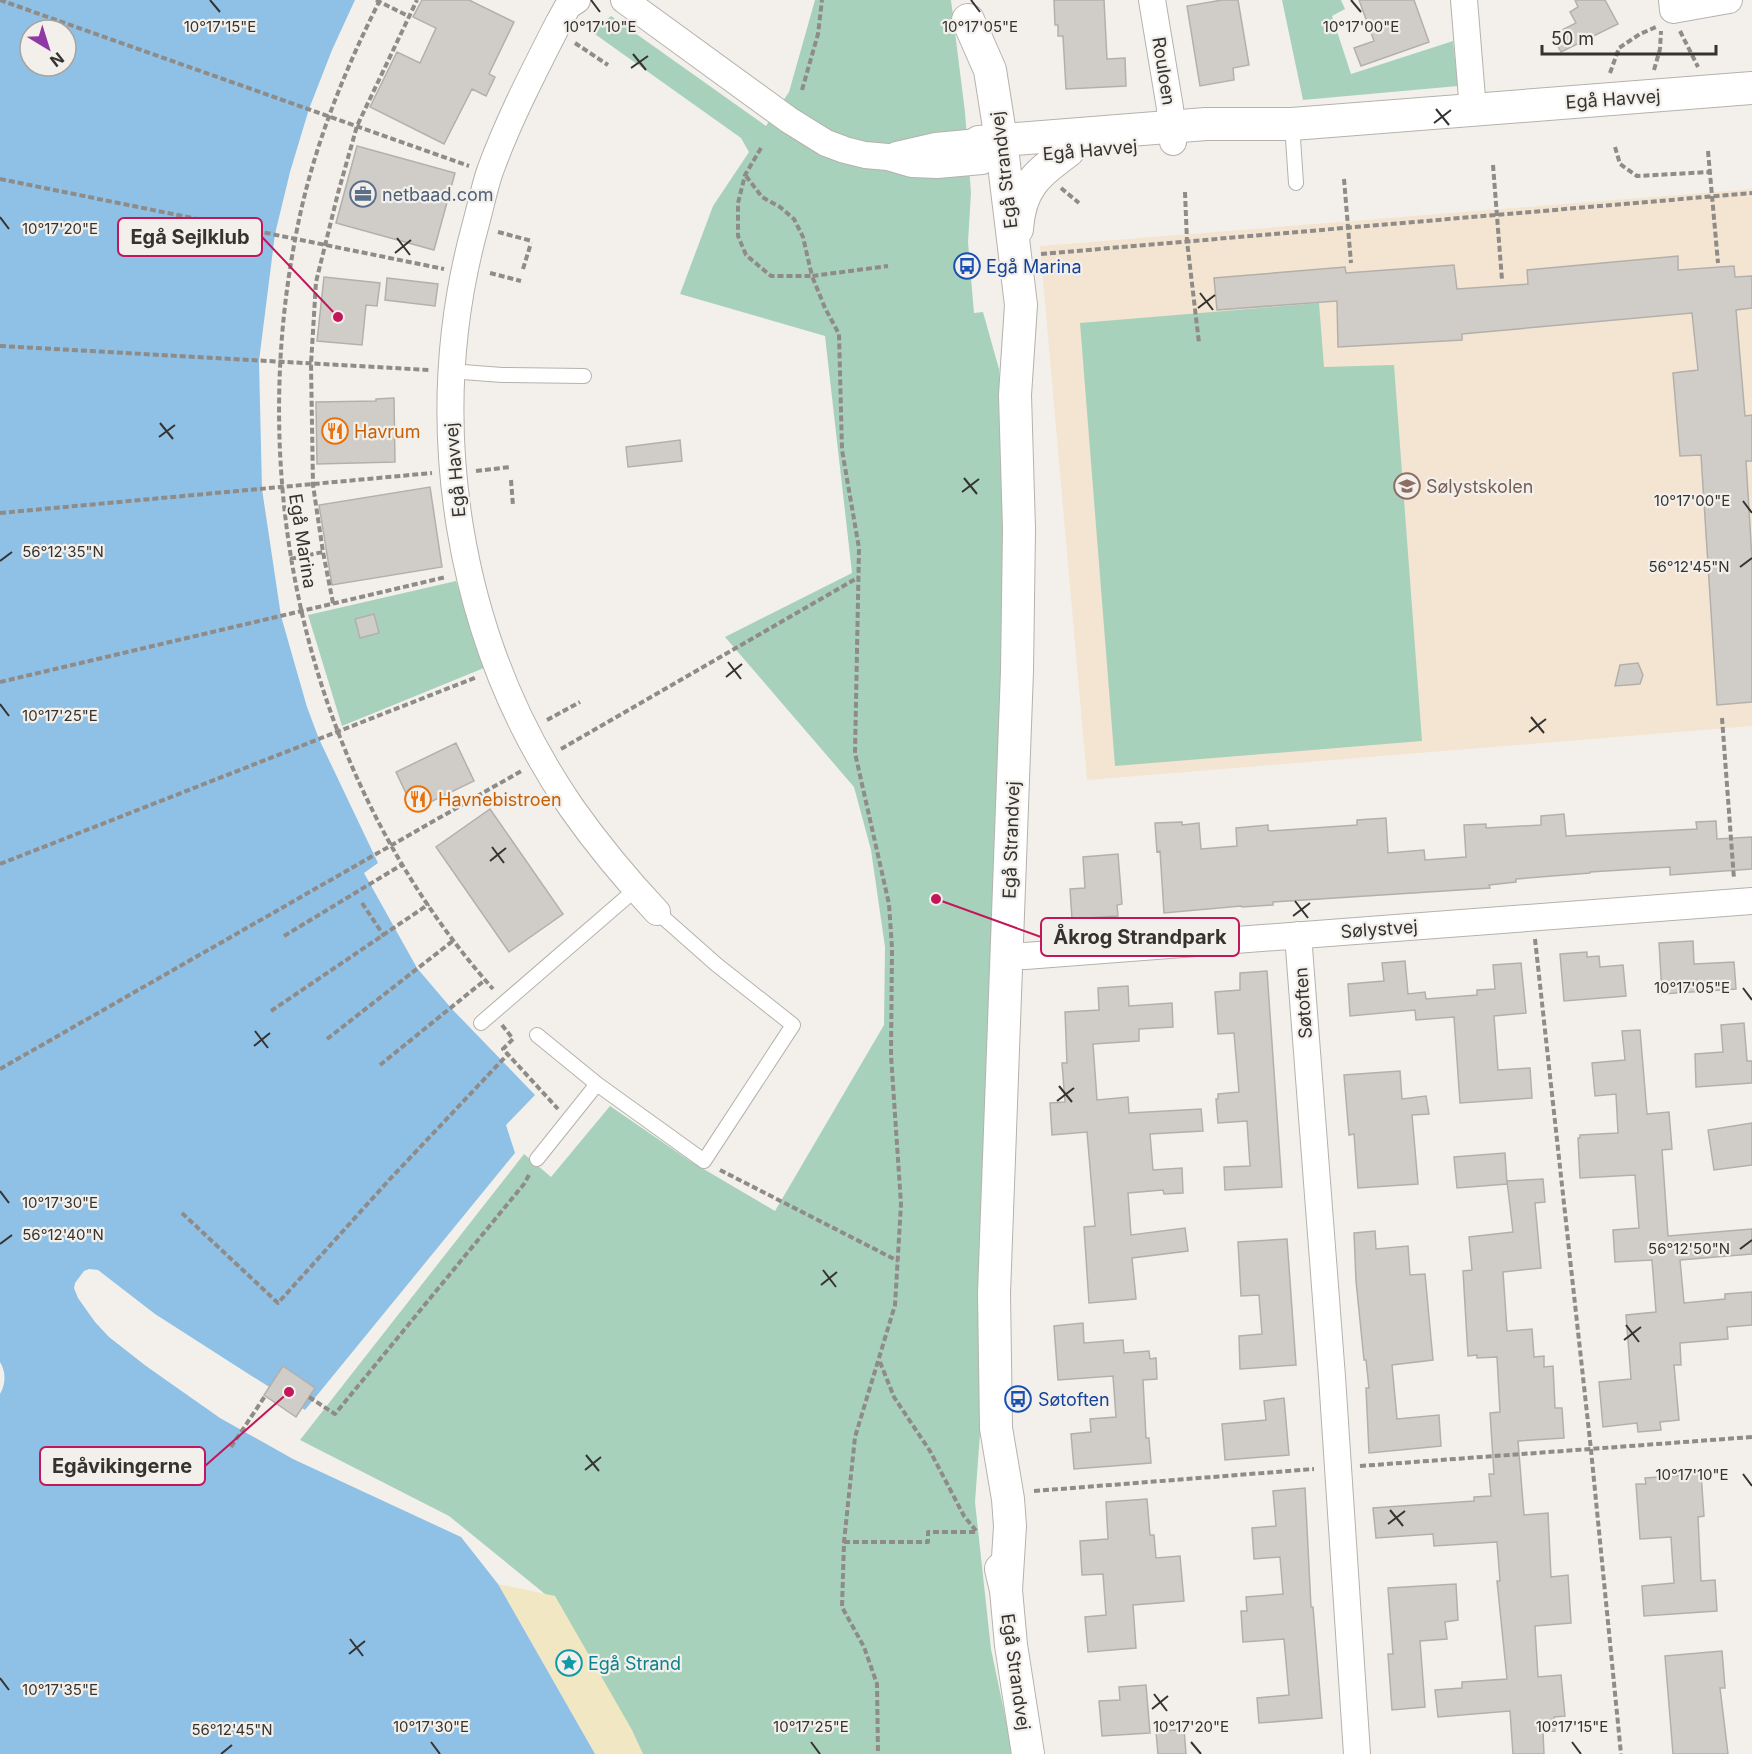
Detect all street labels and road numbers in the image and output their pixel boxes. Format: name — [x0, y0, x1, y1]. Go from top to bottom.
street label: Rouloen — [1148, 35, 1180, 107]
street label: Egå Havvej — [1565, 85, 1661, 113]
street label: Egå Strandvej — [986, 110, 1022, 230]
street label: Egå Havvej — [1042, 135, 1138, 165]
street label: Egå Havvej — [440, 422, 470, 518]
street label: Egå Marina — [285, 492, 321, 590]
street label: Egå Strandvej — [998, 781, 1024, 899]
street label: Sølystvej — [1340, 916, 1418, 942]
street label: Søtoften — [1290, 966, 1316, 1040]
street label: Egå Strandvej — [997, 1612, 1035, 1732]

